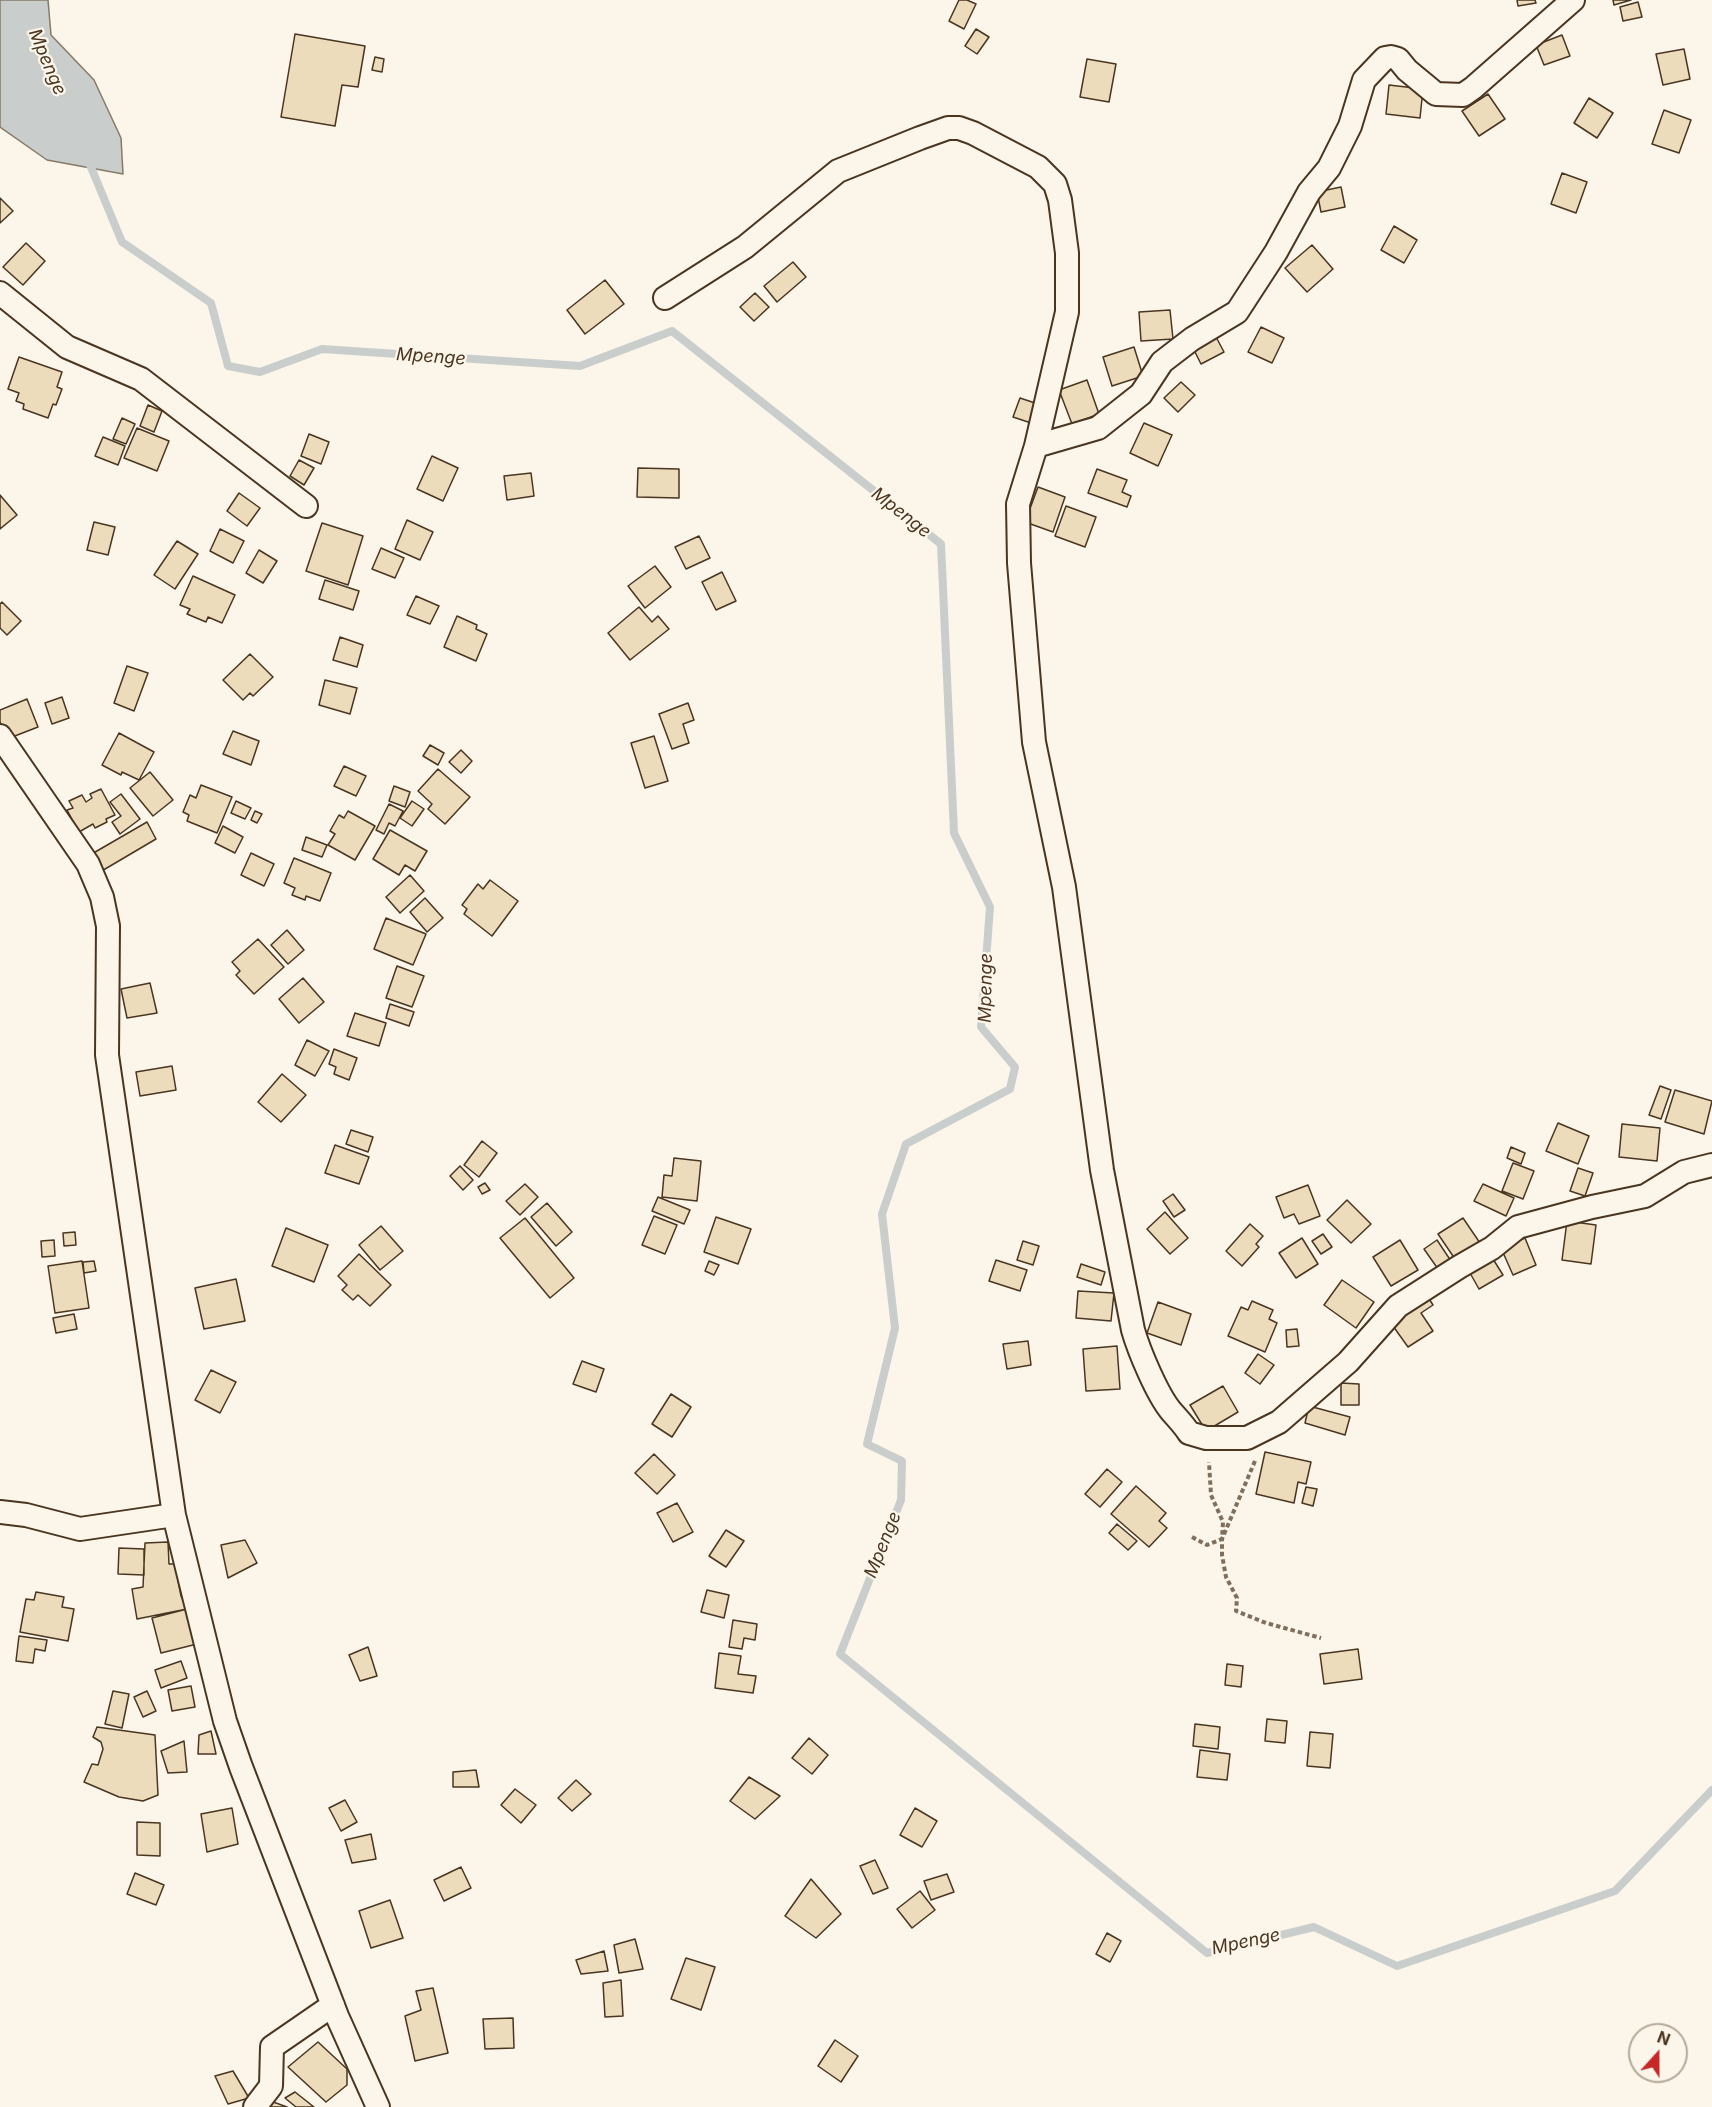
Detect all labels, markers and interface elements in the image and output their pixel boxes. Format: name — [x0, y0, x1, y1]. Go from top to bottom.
water label: Mpenge — [23, 26, 71, 98]
water label: Mpenge — [395, 344, 467, 370]
water label: Mpenge — [867, 483, 935, 543]
water label: Mpenge — [975, 953, 997, 1023]
water label: Mpenge — [860, 1509, 906, 1581]
water label: Mpenge — [1210, 1924, 1282, 1960]
north arrow — [1628, 2023, 1688, 2083]
text: N — [1654, 2027, 1673, 2050]

